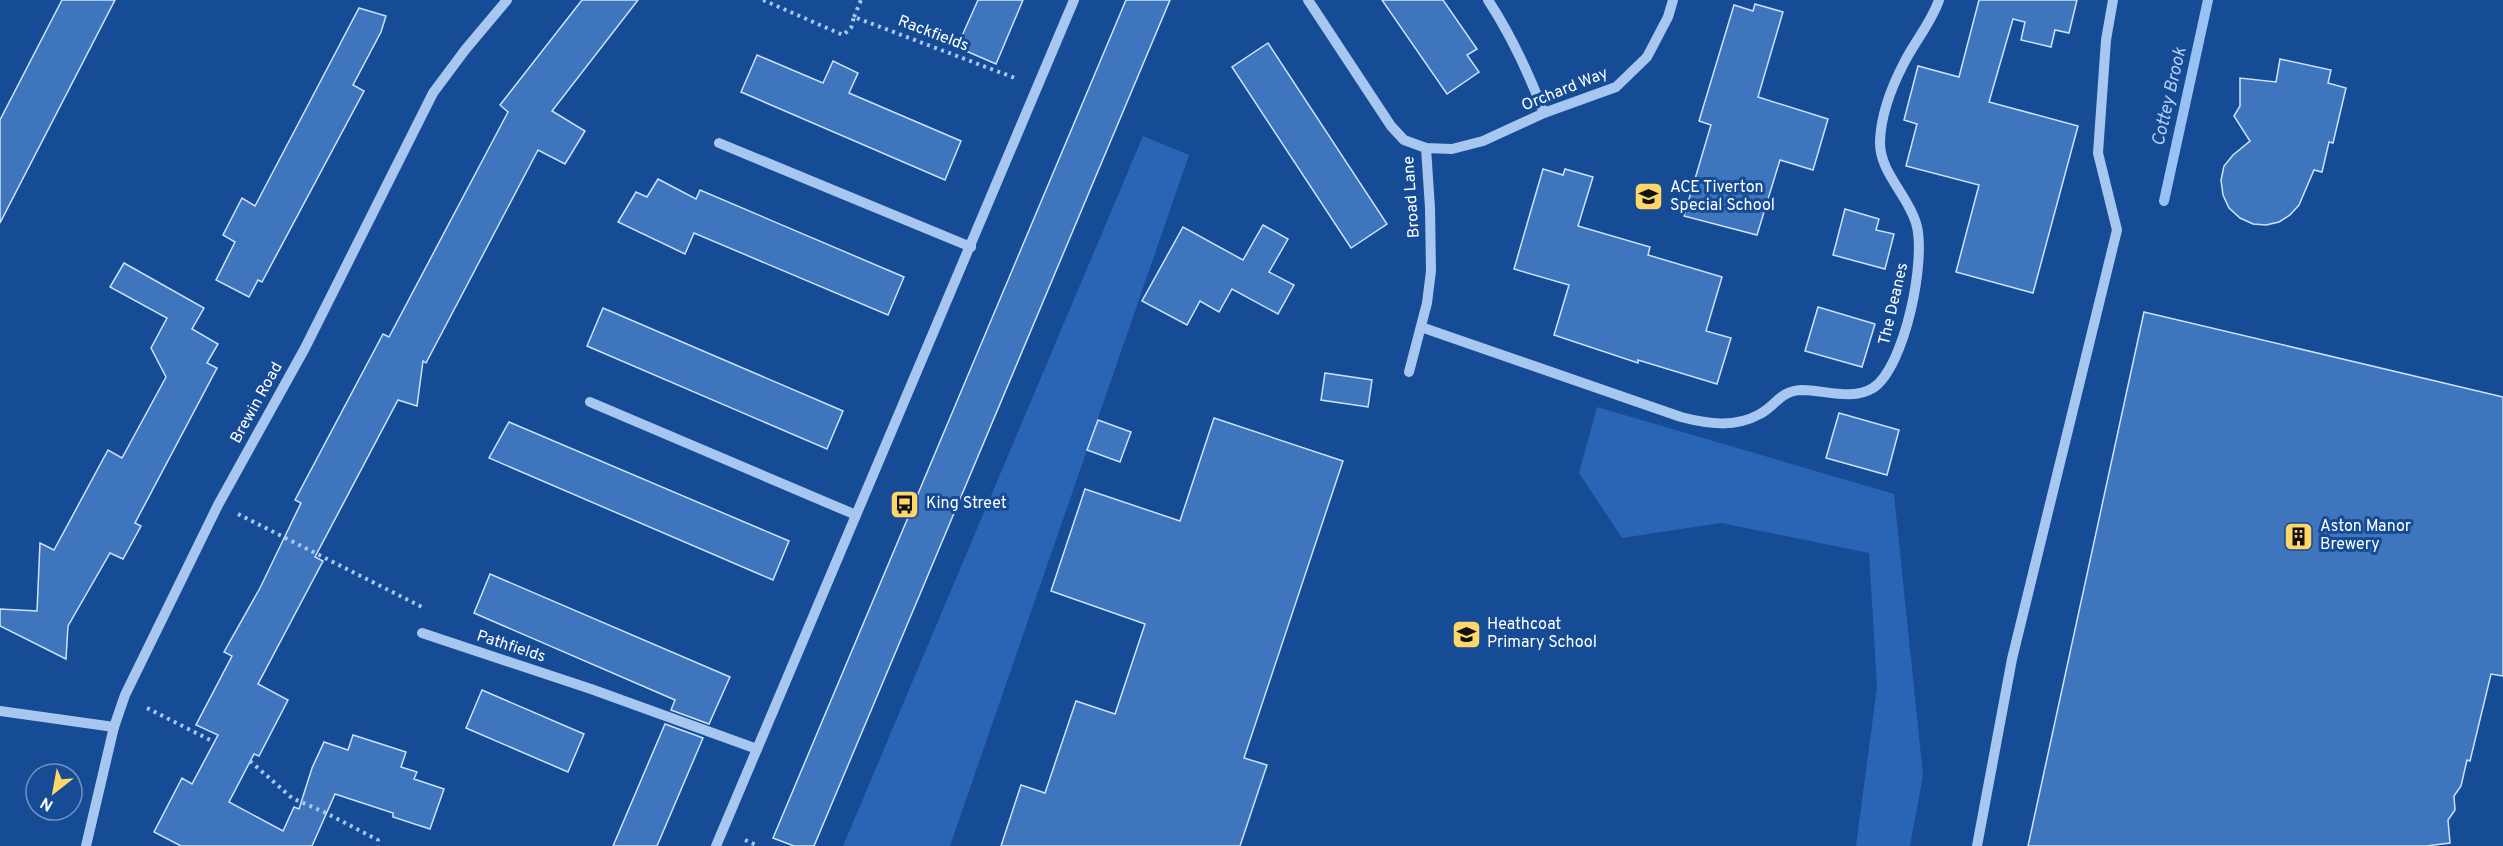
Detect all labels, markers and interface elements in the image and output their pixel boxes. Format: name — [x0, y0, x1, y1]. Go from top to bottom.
street label: Rackfields — [895, 11, 971, 57]
water label: Cottey Brook — [2147, 44, 2193, 149]
street label: Orchard Way — [1519, 64, 1611, 116]
street label: Broad Lane — [1399, 155, 1425, 239]
place label: ACE Tiverton Special School — [1670, 178, 1775, 216]
school or university icon: ACE Tiverton Special School — [1633, 181, 1665, 213]
street label: The Deanes — [1875, 261, 1913, 347]
street label: Brewin Road — [226, 359, 288, 447]
bus stop icon: King Street — [889, 488, 921, 520]
place label: King Street — [926, 494, 1007, 514]
place label: Aston Manor Brewery — [2320, 517, 2411, 555]
building icon: Aston Manor Brewery — [2283, 520, 2315, 552]
place label: Heathcoat Primary School — [1487, 615, 1597, 653]
school or university icon: Heathcoat Primary School — [1450, 618, 1482, 650]
street label: Pathfields — [474, 626, 548, 668]
north arrow — [24, 762, 84, 822]
text: N — [37, 792, 57, 815]

